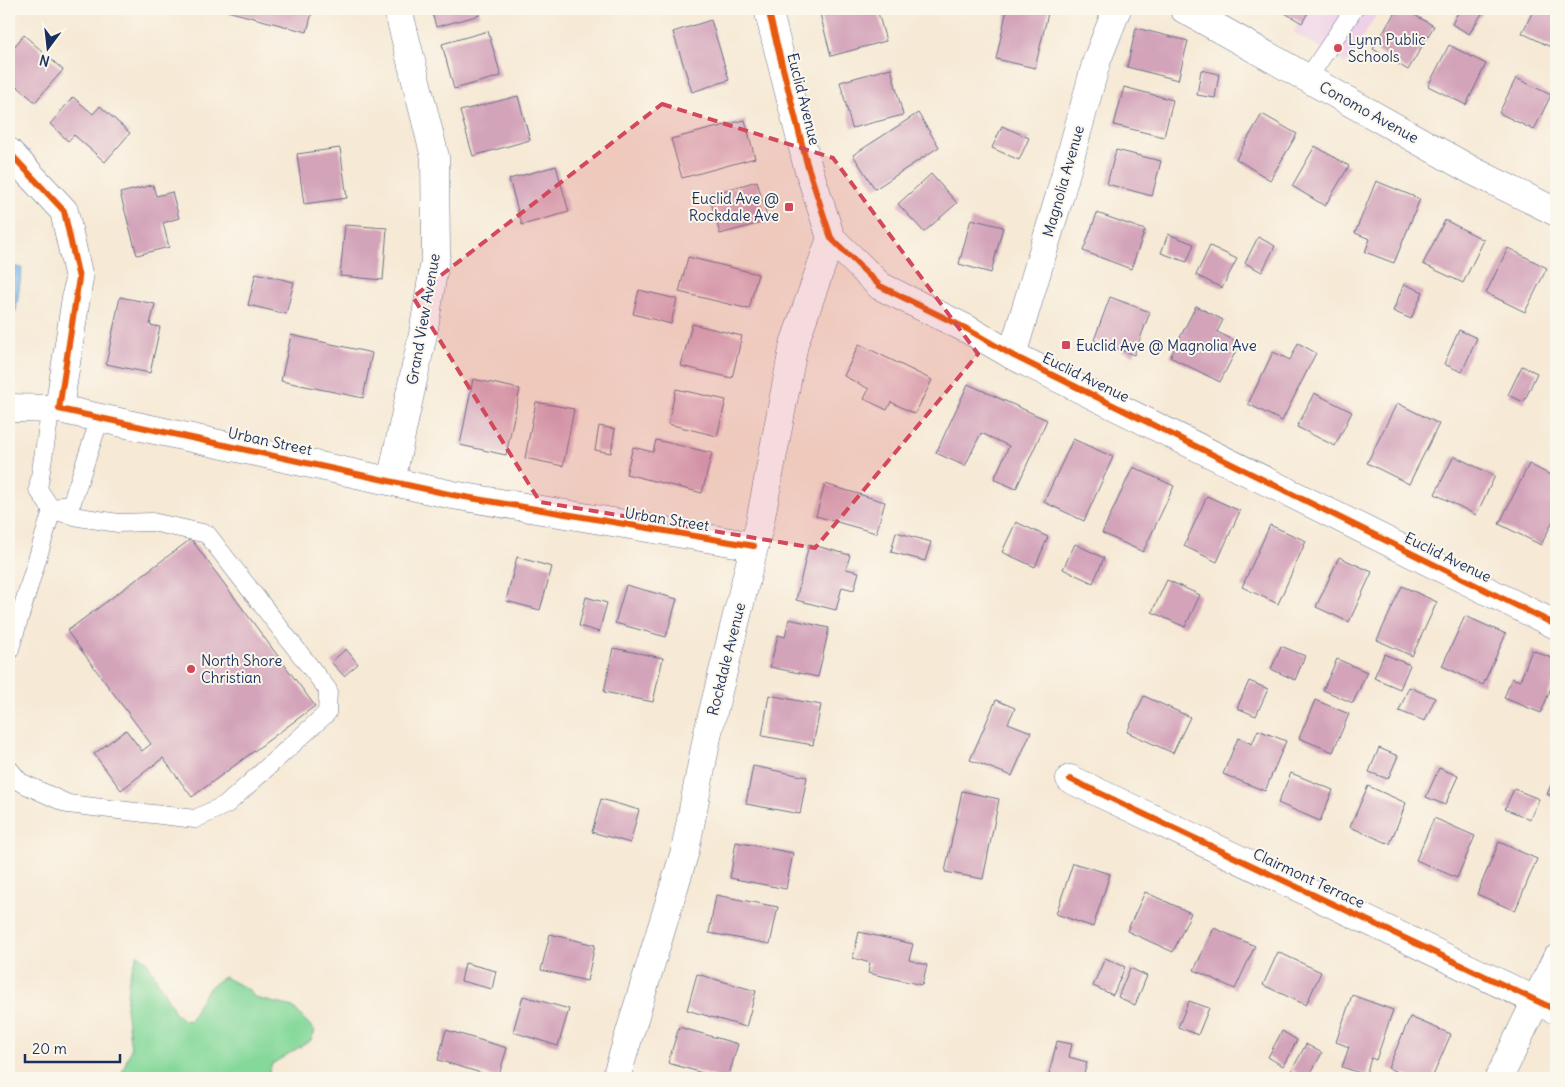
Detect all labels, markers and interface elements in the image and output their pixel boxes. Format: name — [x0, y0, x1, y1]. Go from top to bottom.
north arrow — [22, 22, 72, 72]
place label: Lynn Public Schools — [1348, 30, 1426, 66]
marker: Lynn Public Schools — [1332, 42, 1344, 54]
text: N — [38, 51, 52, 71]
street label: Euclid Avenue — [783, 51, 825, 147]
street label: Conomo Avenue — [1316, 77, 1422, 147]
street label: Magnolia Avenue — [1038, 123, 1088, 239]
place label: Euclid Ave @ Rockdale Ave — [689, 189, 779, 225]
marker: Euclid Ave @ Rockdale Ave — [783, 201, 795, 213]
street label: Grand View Avenue — [402, 252, 444, 386]
place label: Euclid Ave @ Magnolia Ave — [1076, 336, 1257, 355]
marker: Euclid Ave @ Magnolia Ave — [1060, 339, 1072, 351]
street label: Euclid Avenue — [1039, 348, 1133, 406]
street label: Urban Street — [226, 423, 314, 459]
street label: Urban Street — [623, 503, 711, 535]
street label: Euclid Avenue — [1401, 528, 1495, 586]
street label: Rockdale Avenue — [703, 601, 749, 717]
place label: North Shore Christian — [201, 651, 282, 687]
marker: North Shore Christian — [185, 663, 197, 675]
street label: Clairmont Terrace — [1250, 844, 1368, 912]
scale bar — [25, 1032, 120, 1064]
text: 20 m — [32, 1039, 67, 1058]

